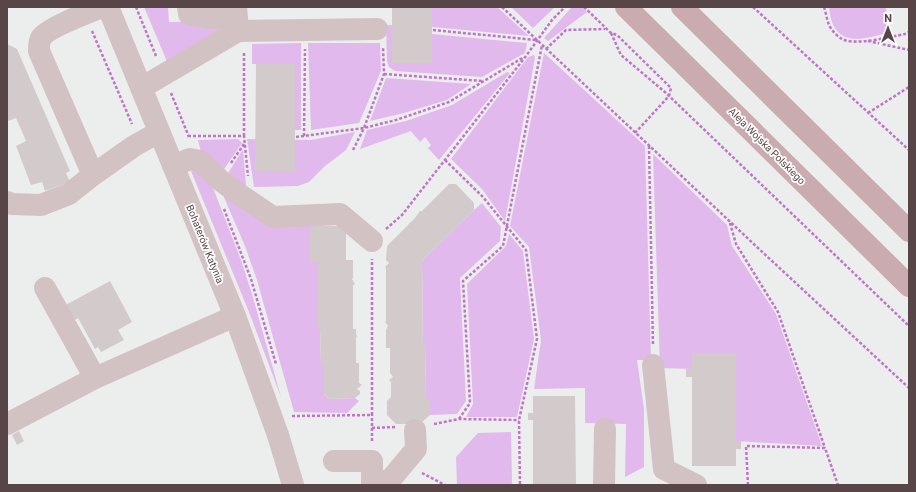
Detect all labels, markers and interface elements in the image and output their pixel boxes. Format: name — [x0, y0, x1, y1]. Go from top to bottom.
north arrow — [868, 8, 908, 48]
text: N — [884, 12, 892, 25]
street label: Aleja Wojska Polskiego — [727, 106, 808, 187]
street label: Bohaterów Katynia — [184, 203, 226, 285]

